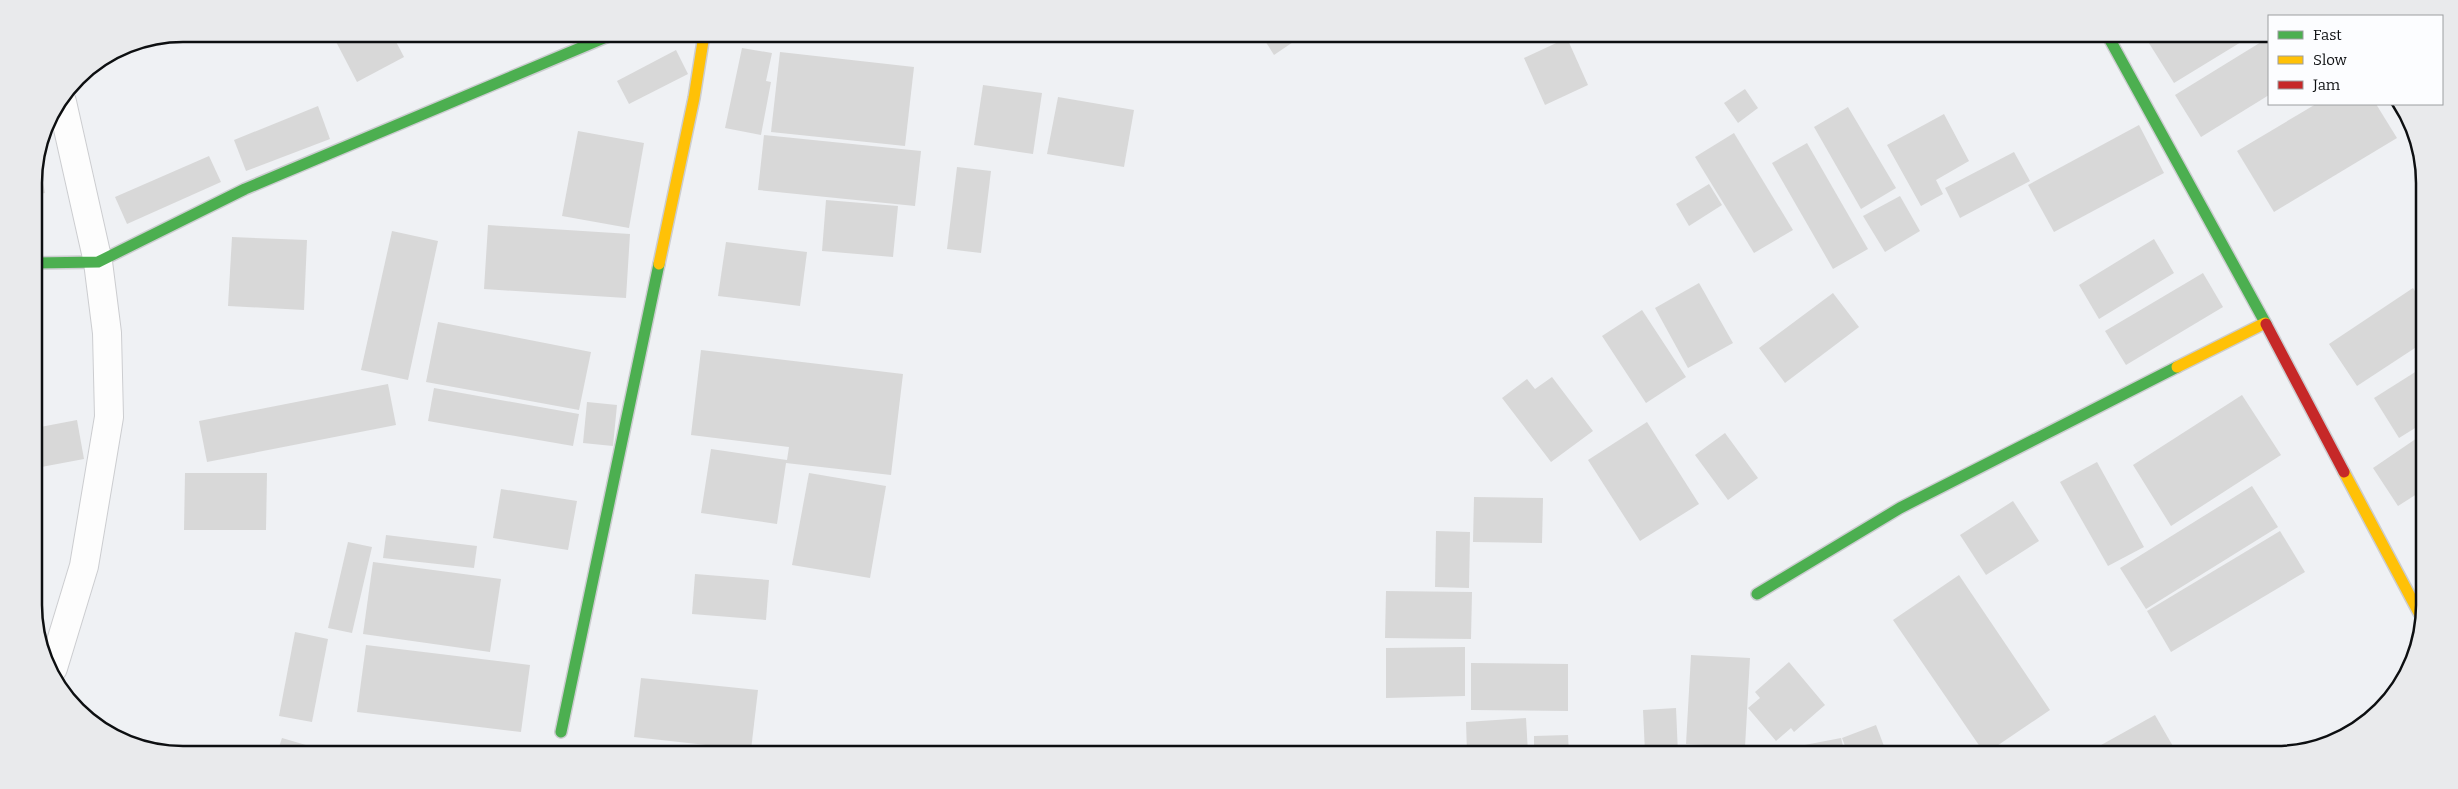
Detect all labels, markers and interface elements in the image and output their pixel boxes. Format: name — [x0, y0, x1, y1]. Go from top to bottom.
legend — [2268, 15, 2443, 105]
text: Fast — [2313, 26, 2342, 44]
text: Slow — [2313, 51, 2348, 69]
text: Jam — [2312, 76, 2341, 94]

